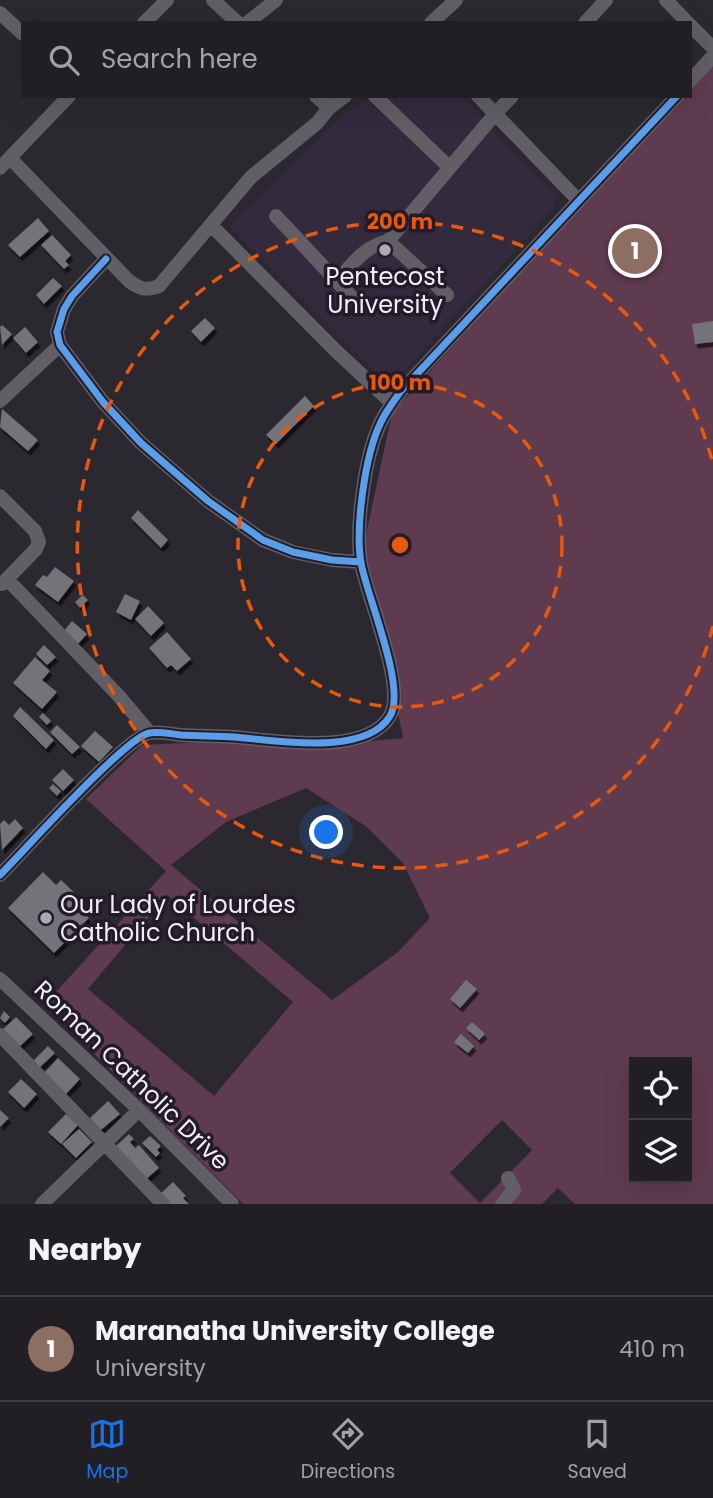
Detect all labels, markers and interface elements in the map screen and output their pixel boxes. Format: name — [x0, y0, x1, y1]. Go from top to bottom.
search box — [21, 21, 692, 98]
icon: search — [45, 41, 83, 79]
text: Search here — [101, 41, 258, 77]
text: 200 m — [367, 207, 433, 236]
pin: 1 — [612, 225, 658, 277]
marker: Pentecost University — [377, 242, 393, 258]
place label: Pentecost University — [326, 260, 444, 321]
text: 100 m — [369, 368, 431, 397]
centre of rings — [388, 533, 412, 557]
your location — [309, 815, 343, 849]
place label: Our Lady of Lourdes Catholic Church — [60, 888, 296, 949]
marker: Our Lady of Lourdes Catholic Church — [38, 910, 54, 926]
street label: Roman Catholic Drive — [27, 973, 237, 1177]
map controls — [629, 1057, 692, 1183]
button: locate — [629, 1057, 692, 1120]
button: layers — [629, 1120, 692, 1183]
text: Nearby — [28, 1228, 142, 1271]
text: Maranatha University College — [95, 1313, 495, 1349]
text: 1 — [47, 1333, 55, 1365]
text: 410 m — [619, 1333, 685, 1365]
text: University — [95, 1352, 206, 1384]
tab: Map — [86, 1415, 128, 1486]
tab: Directions — [301, 1415, 395, 1486]
tab: Saved — [568, 1415, 627, 1486]

